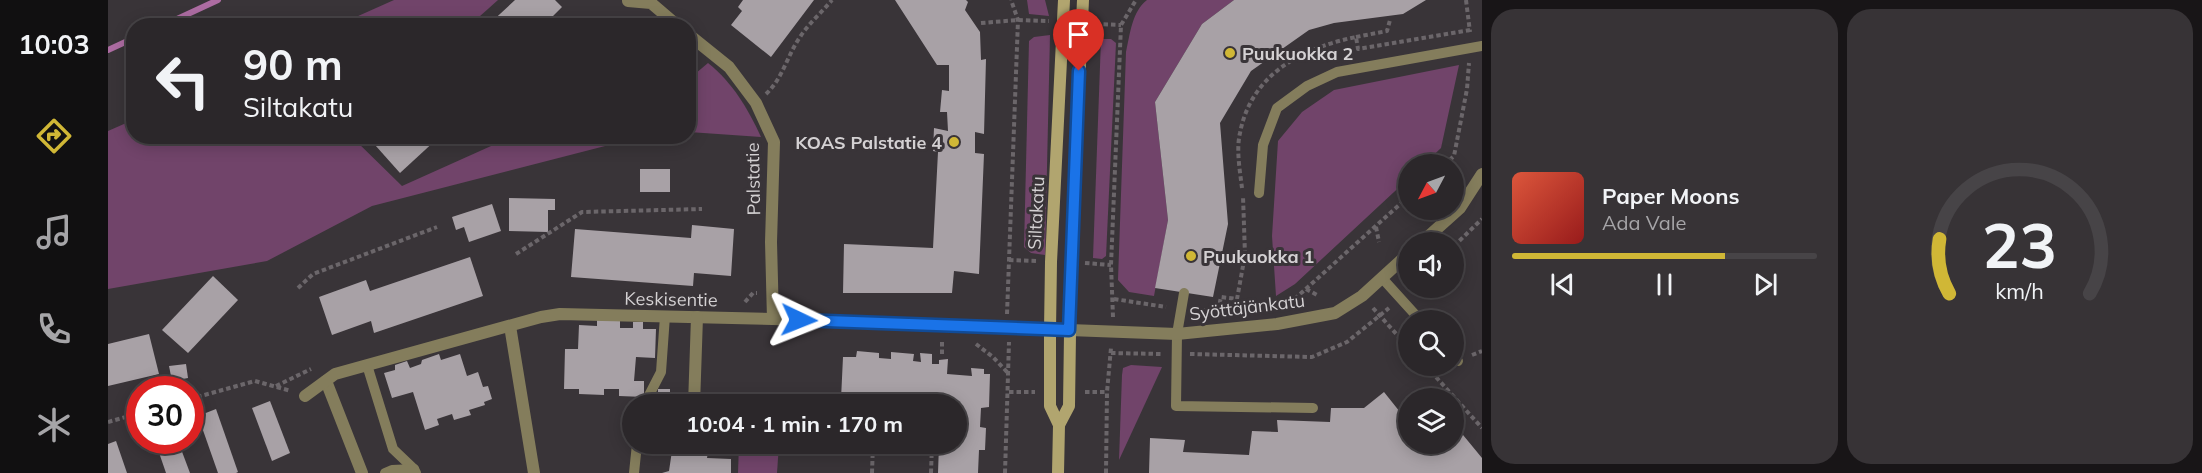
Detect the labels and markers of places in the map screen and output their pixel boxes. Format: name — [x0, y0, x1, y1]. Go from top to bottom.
pin — [1053, 9, 1104, 71]
place label: Puukuokka 2 — [1242, 42, 1353, 65]
marker: Puukuokka 2 — [1223, 46, 1237, 60]
place label: KOAS Palstatie 4 — [795, 131, 942, 154]
marker: KOAS Palstatie 4 — [947, 135, 961, 149]
place label: Puukuokka 1 — [1203, 245, 1314, 268]
marker: Puukuokka 1 — [1184, 249, 1198, 263]

